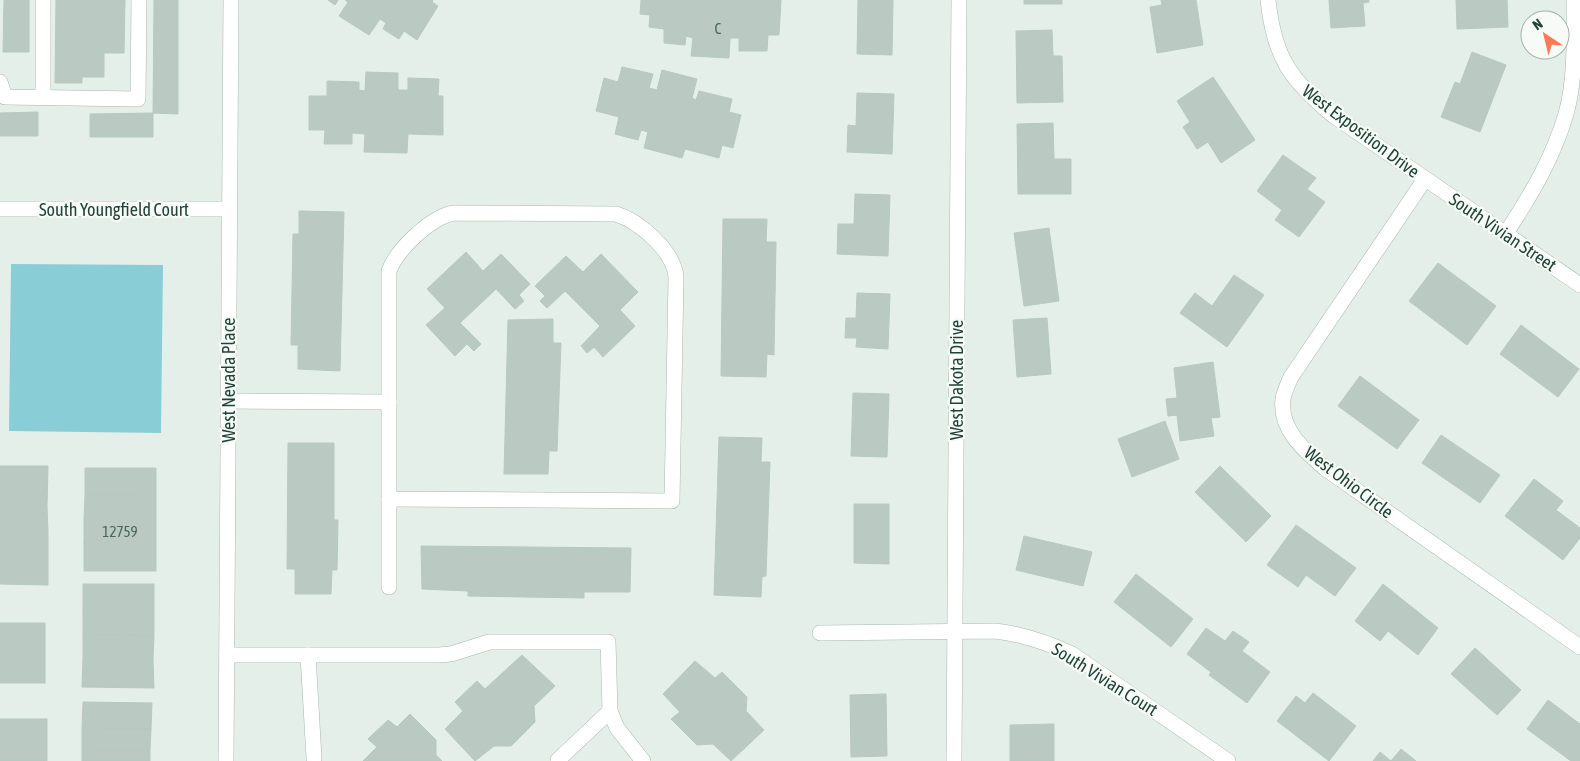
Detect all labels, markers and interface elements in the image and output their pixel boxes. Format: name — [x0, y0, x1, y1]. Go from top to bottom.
north arrow — [1520, 10, 1570, 60]
text: N — [1530, 15, 1546, 33]
house number: C — [715, 20, 722, 37]
street label: West Exposition Drive — [1298, 80, 1424, 182]
street label: South Vivian Street — [1445, 188, 1561, 276]
street label: South Youngfield Court — [39, 199, 189, 220]
street label: West Nevada Place — [218, 317, 239, 443]
street label: West Dakota Drive — [946, 320, 967, 440]
street label: West Ohio Circle — [1300, 442, 1398, 522]
house number: 12759 — [102, 523, 138, 540]
street label: South Vivian Court — [1048, 638, 1162, 720]

